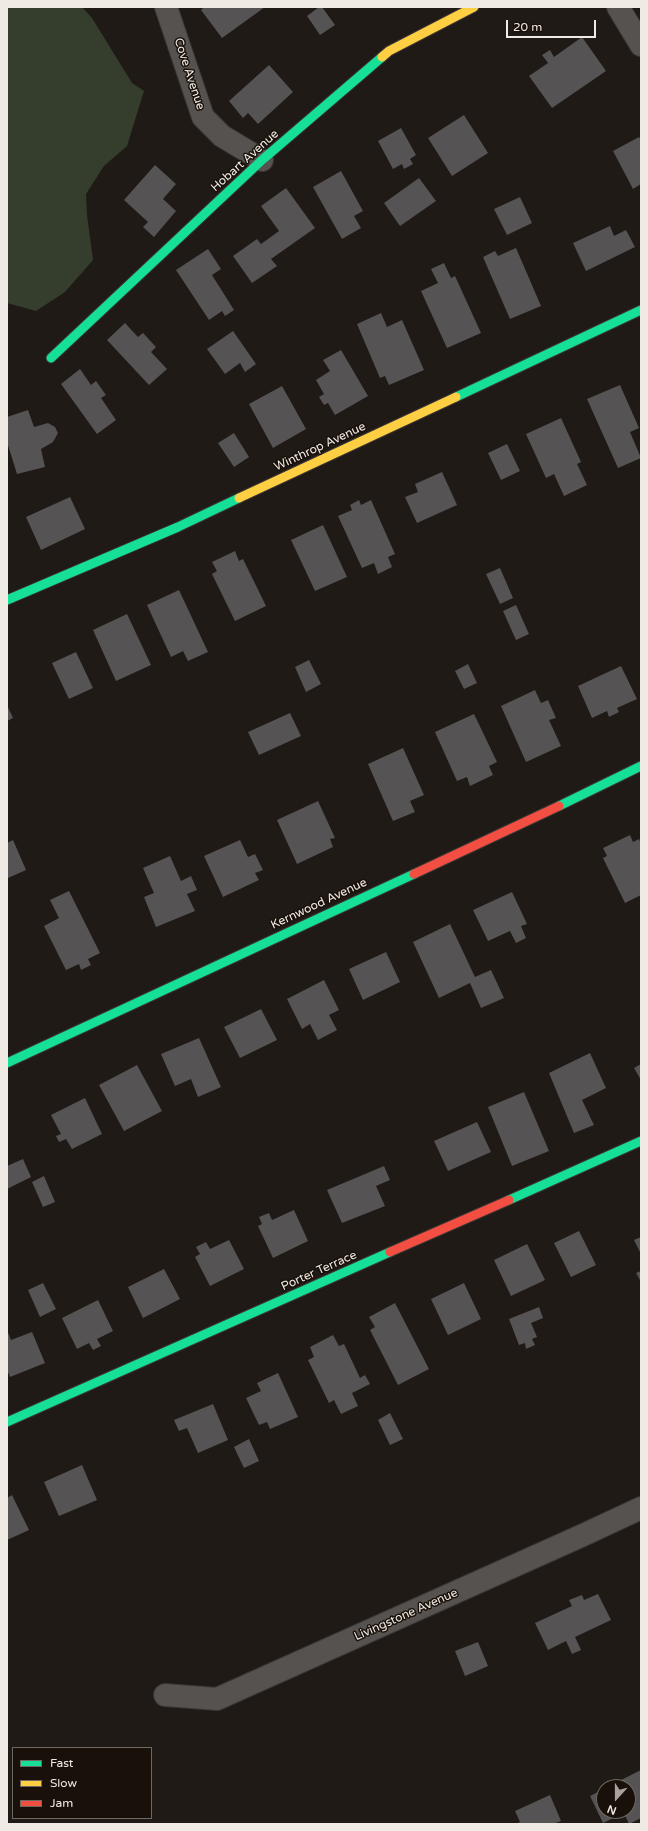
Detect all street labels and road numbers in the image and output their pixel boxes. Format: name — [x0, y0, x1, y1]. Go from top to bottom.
street label: Cove Avenue — [171, 36, 207, 112]
street label: Hobart Avenue — [208, 127, 282, 195]
street label: Winthrop Avenue — [272, 419, 368, 475]
street label: Kernwood Avenue — [269, 875, 369, 933]
street label: Porter Terrace — [279, 1248, 359, 1294]
street label: Livingstone Avenue — [352, 1586, 460, 1644]

